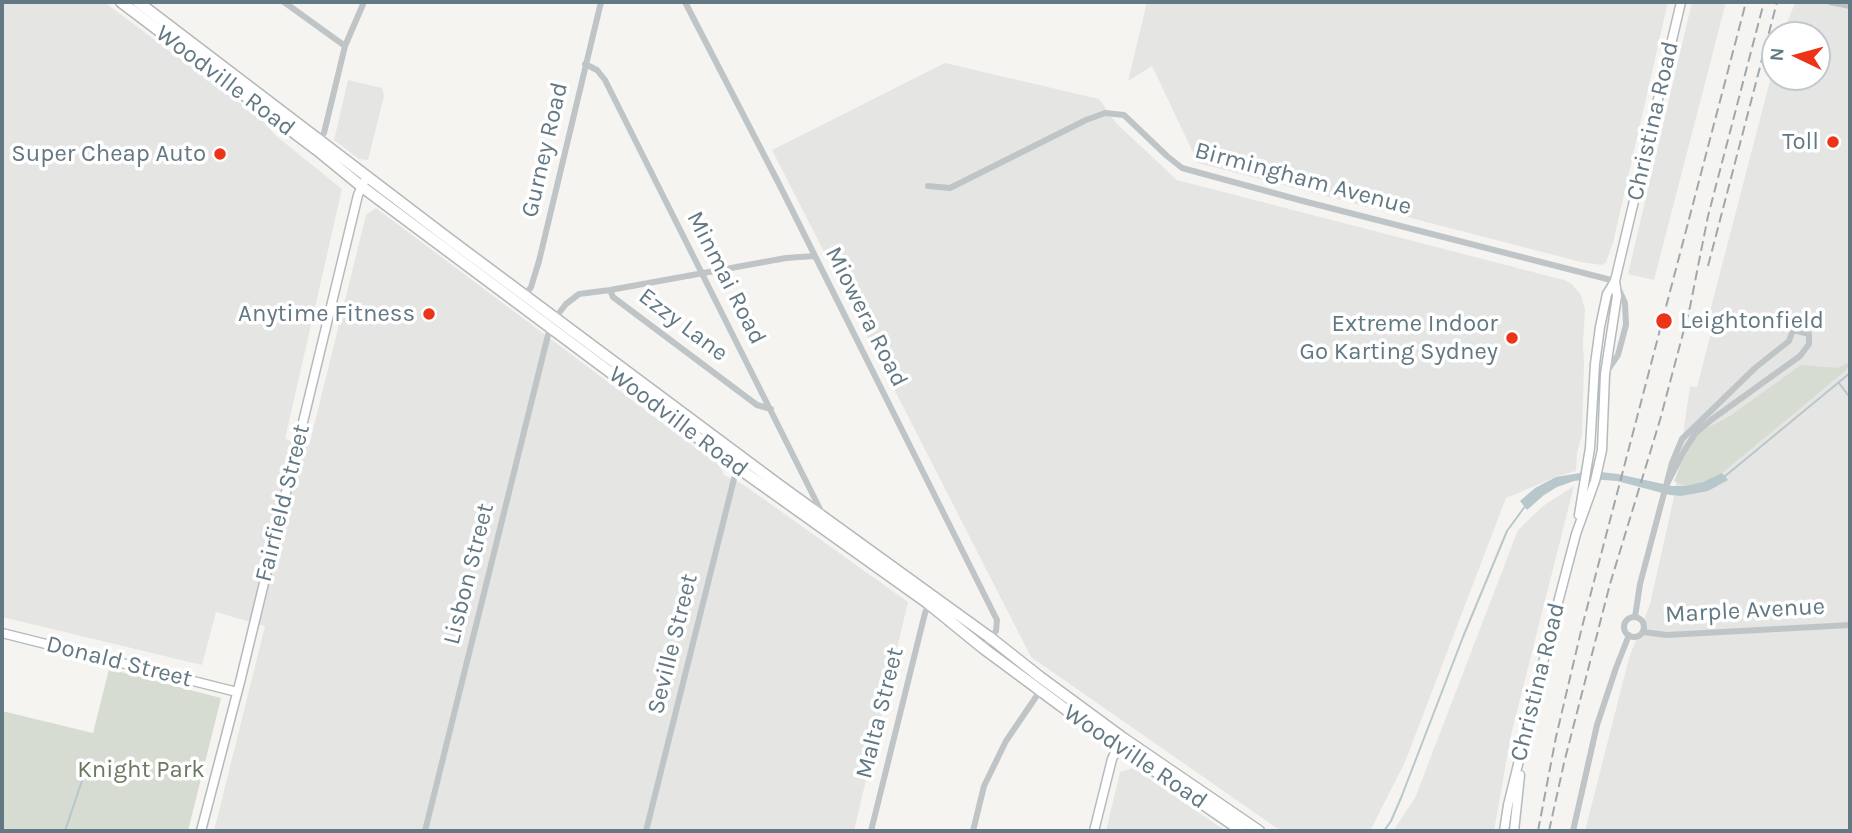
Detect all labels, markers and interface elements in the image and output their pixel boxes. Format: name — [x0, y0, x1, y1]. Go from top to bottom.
street label: Woodville Road — [150, 19, 300, 143]
north arrow — [1761, 21, 1831, 91]
street label: Christina Road — [1621, 39, 1685, 203]
text: N — [1766, 47, 1789, 62]
street label: Gurney Road — [515, 80, 575, 220]
place label: Toll — [1782, 128, 1819, 156]
marker: Toll — [1825, 134, 1841, 150]
street label: Birmingham Avenue — [1191, 136, 1415, 222]
place label: Super Cheap Auto — [11, 140, 206, 168]
marker: Super Cheap Auto — [212, 146, 228, 162]
street label: Minmai Road — [680, 207, 772, 349]
street label: Miowera Road — [818, 242, 914, 392]
street label: Ezzy Lane — [633, 282, 733, 368]
place label: Anytime Fitness — [238, 300, 415, 328]
marker: Anytime Fitness — [421, 306, 437, 322]
place label: Leightonfield — [1680, 307, 1824, 335]
place label: Extreme Indoor Go Karting Sydney — [1299, 310, 1498, 366]
marker: Leightonfield — [1654, 311, 1674, 331]
marker: Extreme Indoor Go Karting Sydney — [1504, 330, 1520, 346]
street label: Woodville Road — [603, 360, 753, 484]
street label: Fairfield Street — [250, 421, 316, 585]
street label: Lisbon Street — [438, 500, 500, 648]
street label: Seville Street — [642, 571, 704, 717]
street label: Marple Avenue — [1664, 592, 1826, 630]
street label: Christina Road — [1504, 600, 1572, 764]
street label: Donald Street — [43, 630, 195, 694]
street label: Malta Street — [850, 644, 910, 782]
street label: Woodville Road — [1058, 698, 1212, 816]
park label: Knight Park — [77, 756, 205, 784]

